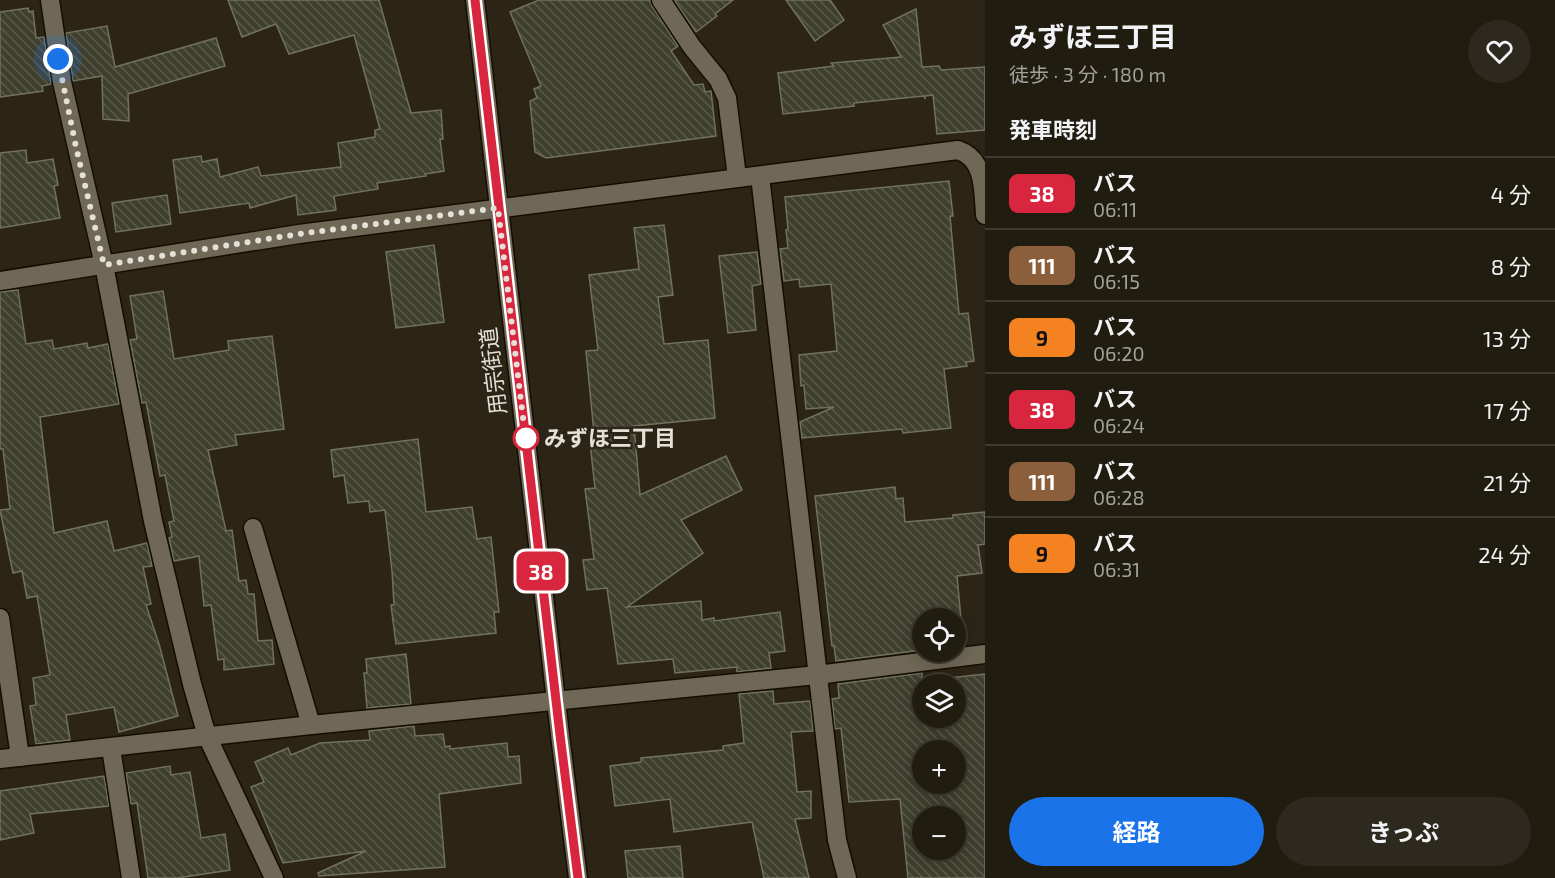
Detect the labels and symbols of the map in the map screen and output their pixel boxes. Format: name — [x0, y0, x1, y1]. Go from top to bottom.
your location — [43, 44, 73, 74]
street label: 用宗街道 — [474, 326, 510, 416]
place label: みずほ三丁目 — [544, 424, 676, 450]
marker: みずほ三丁目 — [513, 425, 539, 451]
line badge: 38 — [514, 552, 568, 590]

